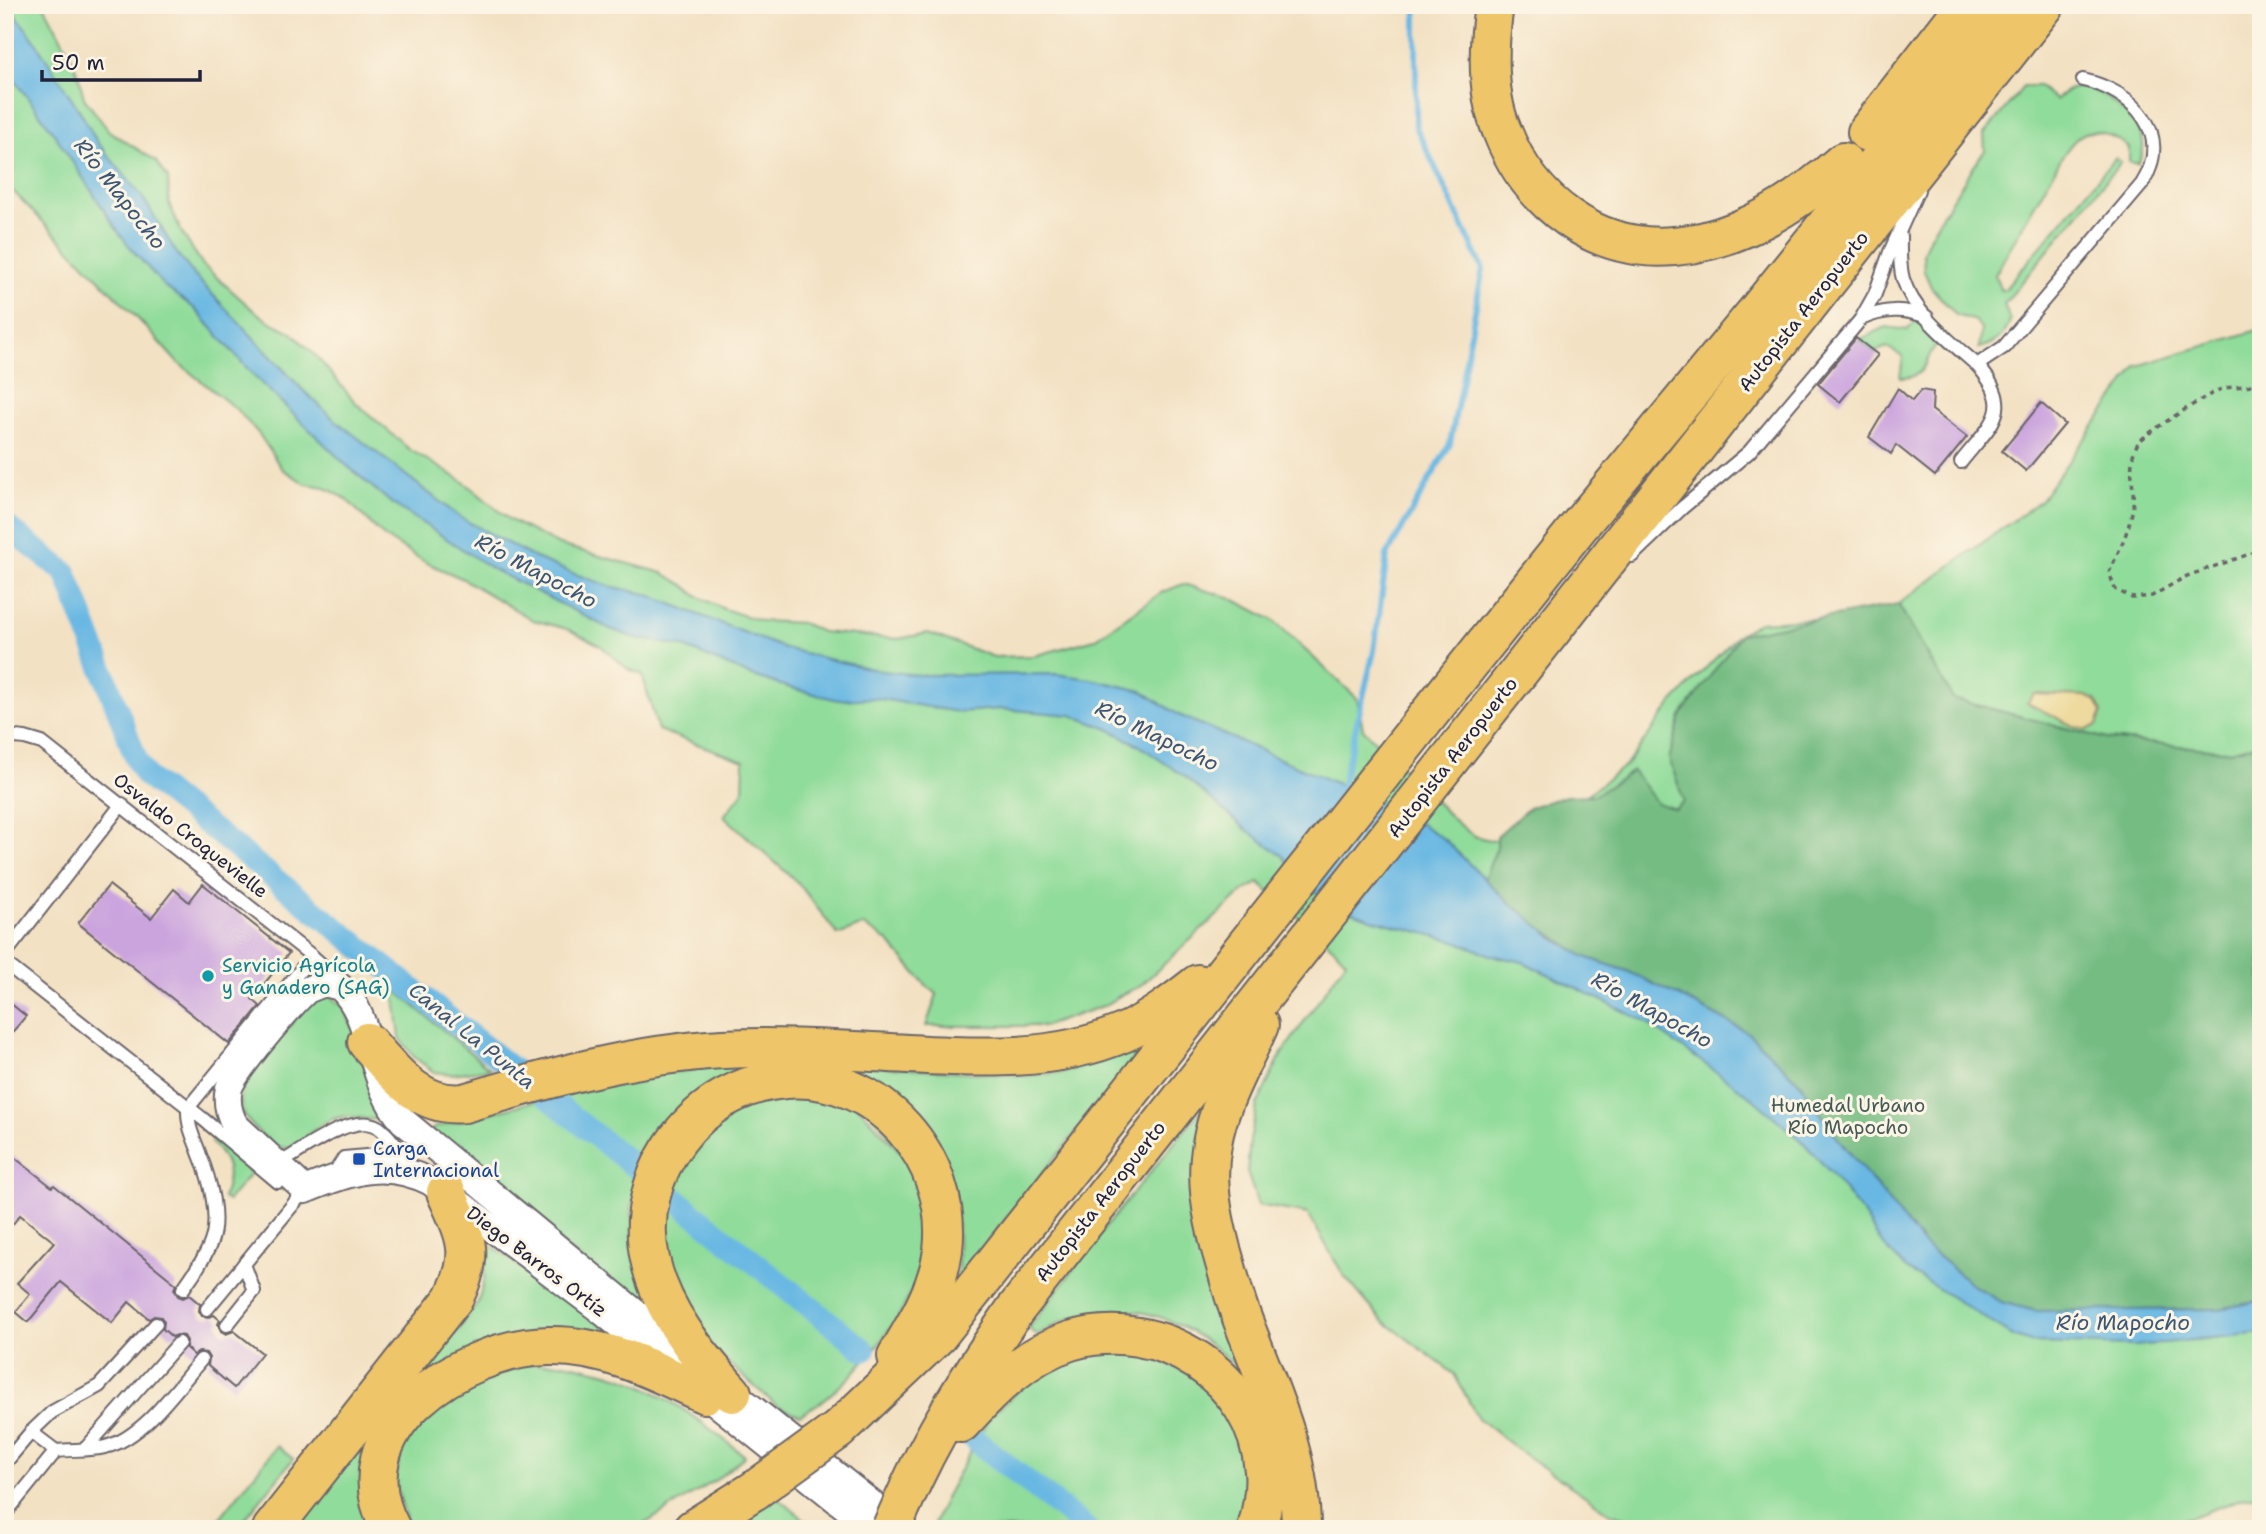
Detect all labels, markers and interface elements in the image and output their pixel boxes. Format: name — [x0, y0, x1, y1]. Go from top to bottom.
scale bar — [42, 38, 200, 82]
text: 50 m — [52, 49, 105, 77]
water label: Río Mapocho — [68, 133, 172, 255]
street label: Autopista Aeropuerto — [1733, 226, 1874, 397]
water label: Río Mapocho — [470, 527, 602, 615]
street label: Autopista Aeropuerto — [1382, 672, 1523, 843]
water label: Río Mapocho — [1091, 694, 1223, 778]
street label: Osvaldo Croquevielle — [108, 767, 273, 904]
place label: Servicio Agrícola y Ganadero (SAG) — [222, 953, 389, 1000]
water label: Río Mapocho — [1587, 965, 1717, 1055]
marker: Servicio Agrícola y Ganadero (SAG) — [200, 968, 216, 984]
water label: Canal La Punta — [403, 976, 541, 1096]
park label: Humedal Urbano Río Mapocho — [1771, 1093, 1925, 1140]
street label: Autopista Aeropuerto — [1030, 1116, 1171, 1287]
place label: Carga Internacional — [373, 1136, 499, 1183]
marker: Carga Internacional — [351, 1151, 367, 1167]
street label: Diego Barros Ortíz — [461, 1200, 612, 1323]
water label: Río Mapocho — [2056, 1309, 2190, 1337]

